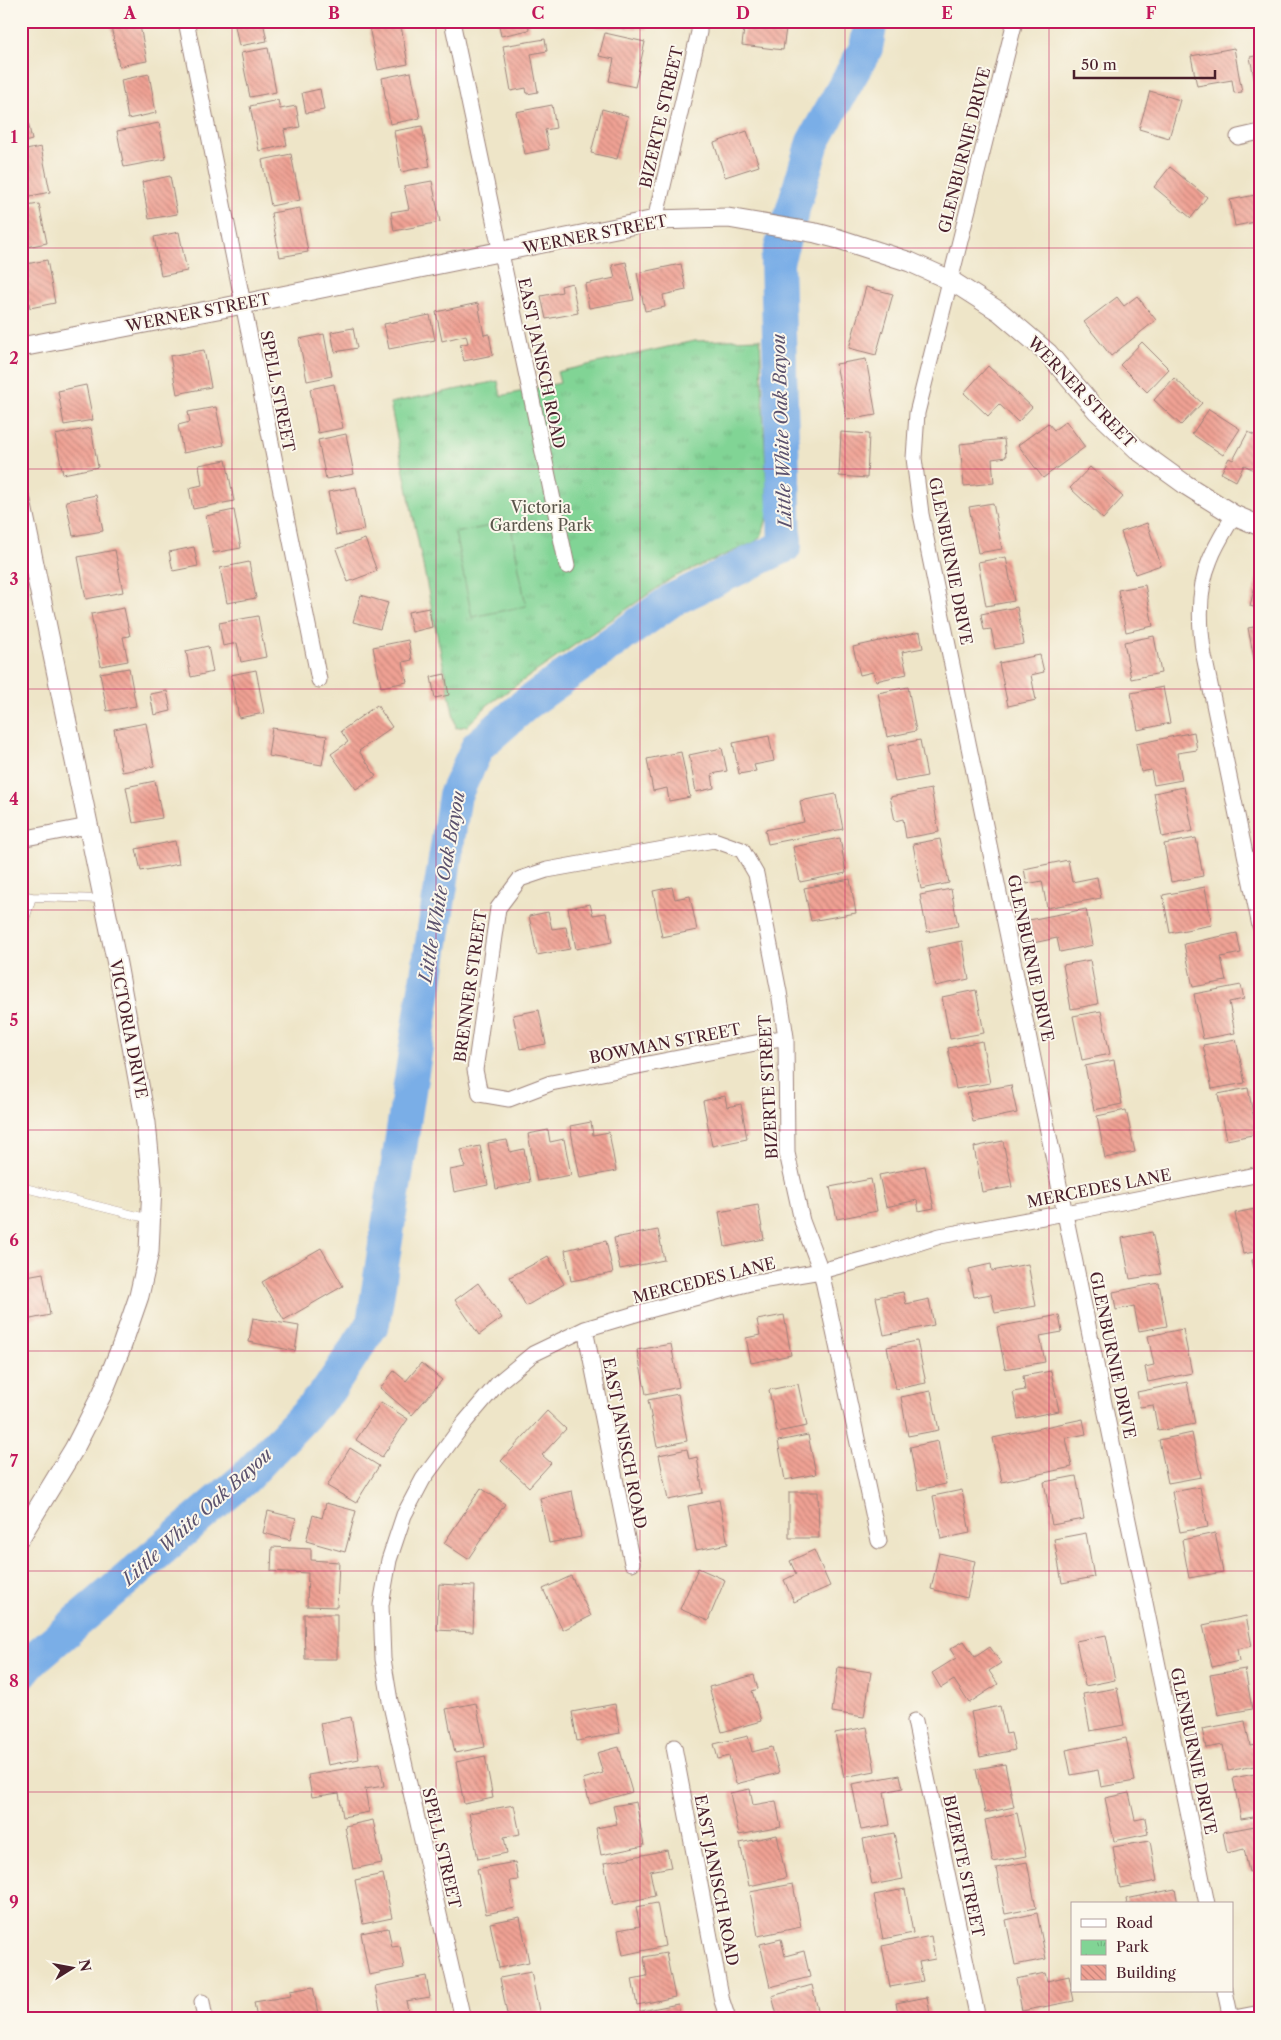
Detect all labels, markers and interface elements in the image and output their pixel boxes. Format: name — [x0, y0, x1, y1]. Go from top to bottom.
text: A — [123, 3, 137, 23]
text: B — [328, 3, 340, 23]
text: C — [532, 3, 544, 23]
text: D — [736, 3, 750, 23]
text: E — [941, 3, 953, 23]
text: F — [1146, 3, 1157, 23]
street label: BIZERTE STREET — [635, 44, 687, 190]
scale bar — [1074, 48, 1215, 80]
text: 50 m — [1081, 55, 1117, 74]
street label: GLENBURNIE DRIVE — [934, 65, 994, 235]
text: 1 — [10, 127, 18, 147]
street label: WERNER STREET — [520, 210, 669, 258]
street label: EAST JANISCH ROAD — [514, 276, 570, 450]
street label: WERNER STREET — [123, 288, 272, 336]
street label: SPELL STREET — [256, 329, 300, 453]
street label: WERNER STREET — [1023, 331, 1140, 452]
water label: Little White Oak Bayou — [768, 333, 796, 530]
text: 2 — [9, 348, 19, 368]
street label: GLENBURNIE DRIVE — [925, 475, 977, 647]
park label: Victoria Gardens Park — [490, 497, 593, 535]
text: 3 — [9, 569, 19, 589]
text: 4 — [9, 789, 19, 809]
water label: Little White Oak Bayou — [414, 789, 470, 986]
street label: GLENBURNIE DRIVE — [1004, 873, 1058, 1043]
street label: BRENNER STREET — [449, 908, 491, 1064]
street label: VICTORIA DRIVE — [106, 957, 152, 1100]
text: 5 — [10, 1010, 19, 1030]
street label: BIZERTE STREET — [754, 1014, 782, 1160]
street label: BOWMAN STREET — [587, 1018, 743, 1068]
street label: MERCEDES LANE — [1025, 1164, 1173, 1212]
text: 6 — [9, 1230, 19, 1250]
street label: MERCEDES LANE — [631, 1253, 777, 1307]
street label: GLENBURNIE DRIVE — [1086, 1270, 1140, 1440]
street label: EAST JANISCH ROAD — [599, 1356, 651, 1530]
water label: Little White Oak Bayou — [116, 1444, 277, 1591]
text: 7 — [10, 1451, 19, 1471]
street label: GLENBURNIE DRIVE — [1167, 1666, 1221, 1836]
text: 8 — [9, 1671, 19, 1691]
street label: SPELL STREET — [418, 1786, 466, 1910]
street label: EAST JANISCH ROAD — [691, 1793, 743, 1967]
street label: BIZERTE STREET — [939, 1793, 989, 1939]
text: 9 — [9, 1892, 19, 1912]
legend — [1071, 1902, 1234, 1992]
text: Road — [1116, 1913, 1153, 1932]
text: Park — [1116, 1937, 1150, 1956]
north arrow — [48, 1942, 98, 1992]
text: N — [75, 1958, 95, 1973]
text: Building — [1116, 1963, 1176, 1982]

